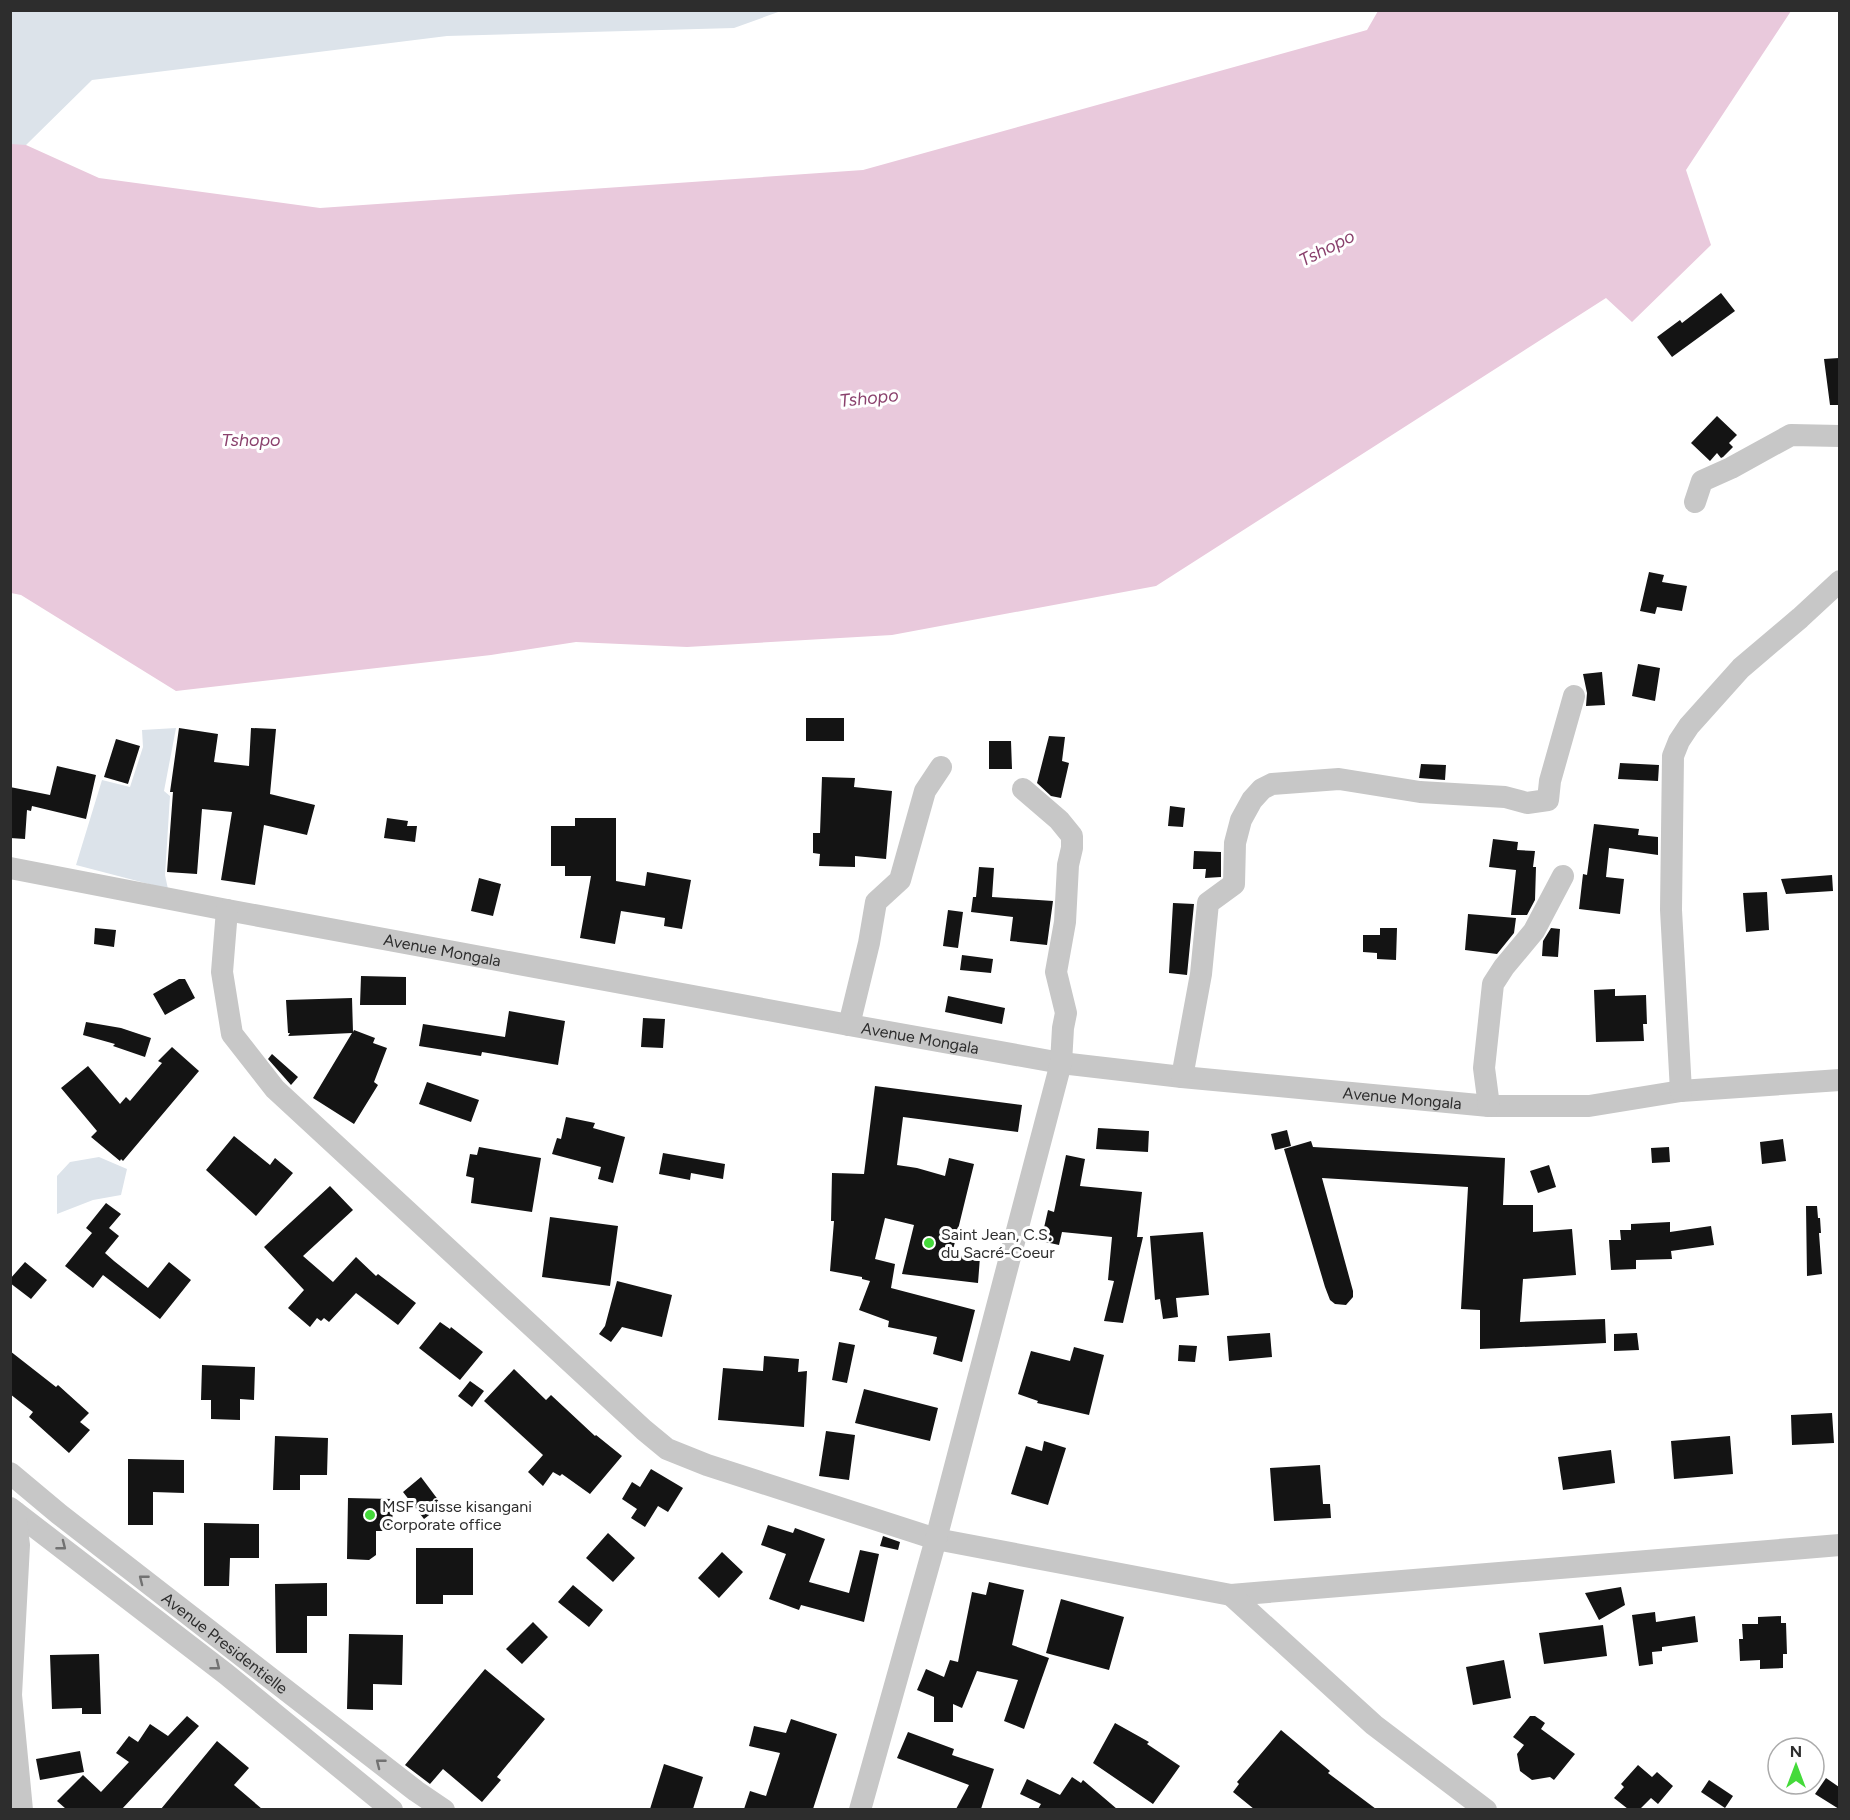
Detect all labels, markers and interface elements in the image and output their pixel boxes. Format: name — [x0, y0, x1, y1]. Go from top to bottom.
water label: Tshopo — [1296, 225, 1358, 271]
water label: Tshopo — [838, 384, 900, 412]
water label: Tshopo — [221, 429, 281, 451]
street label: Avenue Mongala — [382, 930, 503, 970]
street label: Avenue Mongala — [860, 1018, 981, 1058]
street label: Avenue Mongala — [1342, 1083, 1462, 1113]
place label: Saint Jean, C.S. du Sacré-Coeur — [941, 1225, 1055, 1262]
marker: Saint Jean, C.S. du Sacré-Coeur — [922, 1236, 936, 1250]
place label: MSF suisse kisangani Corporate office — [382, 1497, 532, 1534]
marker: MSF suisse kisangani Corporate office — [363, 1508, 377, 1522]
one-way arrow — [55, 1539, 66, 1550]
one-way arrow — [138, 1575, 149, 1586]
street label: Avenue Presidentielle — [158, 1588, 292, 1698]
one-way arrow — [209, 1659, 220, 1670]
north arrow — [1766, 1736, 1826, 1796]
text: N — [1790, 1742, 1802, 1761]
one-way arrow — [375, 1759, 386, 1770]

